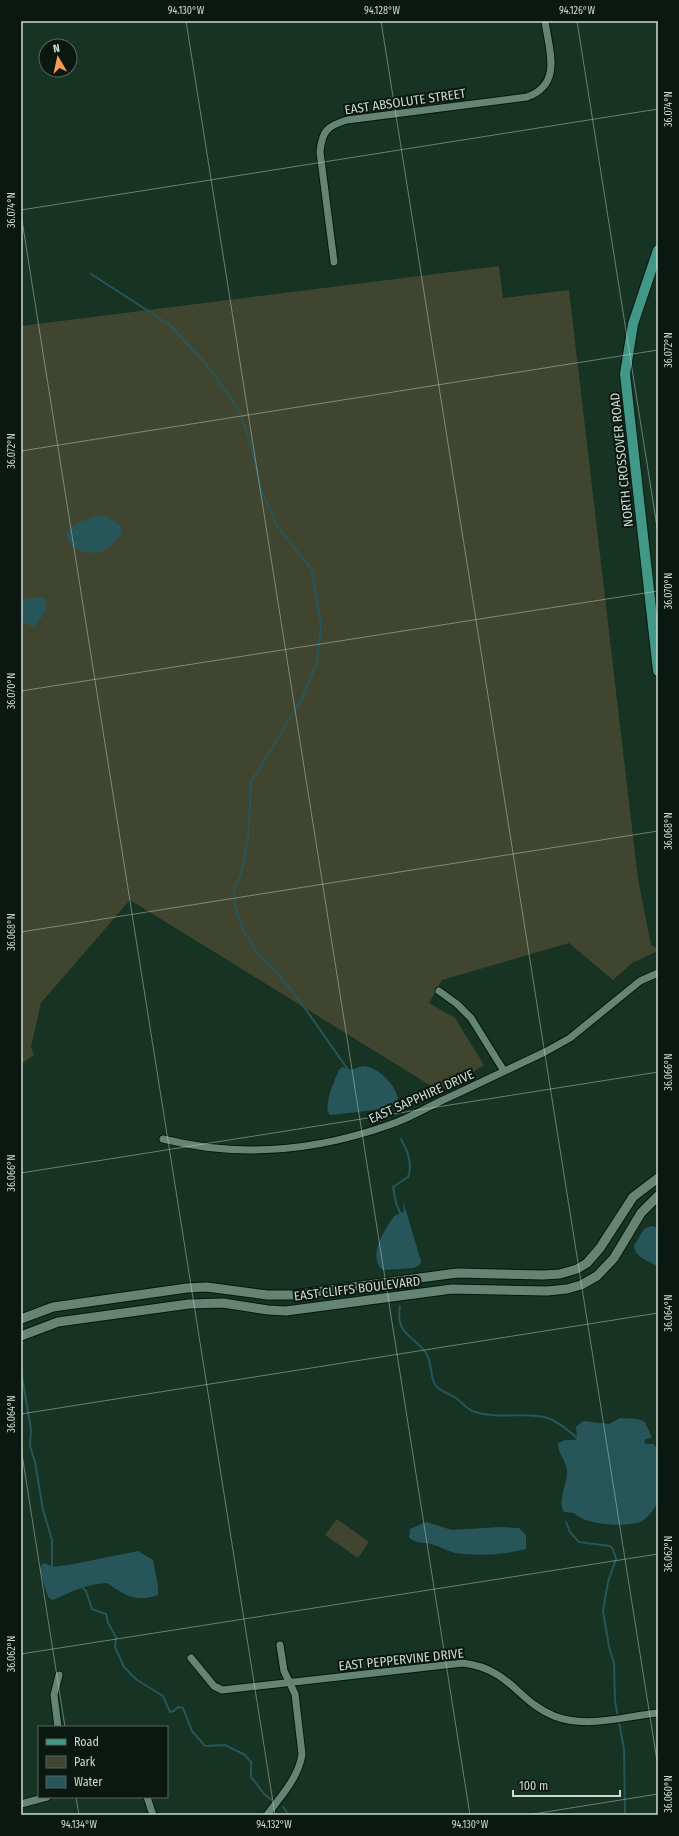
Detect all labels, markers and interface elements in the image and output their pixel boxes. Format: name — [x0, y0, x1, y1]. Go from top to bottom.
text: 94.130°W — [168, 5, 205, 17]
text: 94.128°W — [364, 5, 401, 17]
text: 94.126°W — [559, 5, 596, 17]
north arrow — [38, 38, 78, 78]
text: N — [52, 42, 61, 56]
street label: EAST ABSOLUTE STREET — [343, 86, 467, 117]
text: 36.074°N — [663, 91, 675, 127]
text: 36.074°N — [6, 192, 18, 228]
text: 36.072°N — [663, 332, 675, 368]
street label: NORTH CROSSOVER ROAD — [607, 392, 636, 528]
text: 36.072°N — [6, 433, 18, 469]
text: 36.070°N — [663, 573, 675, 609]
text: 36.070°N — [6, 673, 18, 709]
text: 36.068°N — [663, 812, 675, 850]
text: 36.068°N — [6, 913, 18, 951]
text: 36.066°N — [663, 1053, 675, 1091]
street label: EAST SAPPHIRE DRIVE — [366, 1067, 476, 1126]
text: 36.066°N — [6, 1154, 18, 1192]
street label: EAST CLIFFS BOULEVARD — [293, 1273, 421, 1304]
text: 36.064°N — [663, 1294, 675, 1332]
text: 36.064°N — [6, 1395, 18, 1433]
text: 36.062°N — [663, 1536, 675, 1572]
text: 36.062°N — [6, 1636, 18, 1672]
street label: EAST PEPPERVINE DRIVE — [338, 1645, 464, 1674]
legend — [38, 1726, 168, 1798]
text: Road — [74, 1735, 99, 1749]
text: Park — [74, 1755, 96, 1769]
scale bar — [513, 1772, 620, 1798]
text: Water — [74, 1775, 103, 1789]
text: 36.060°N — [663, 1775, 675, 1813]
text: 100 m — [519, 1779, 548, 1793]
text: 94.134°W — [61, 1819, 98, 1831]
text: 94.132°W — [256, 1819, 292, 1831]
text: 94.130°W — [452, 1819, 489, 1831]

